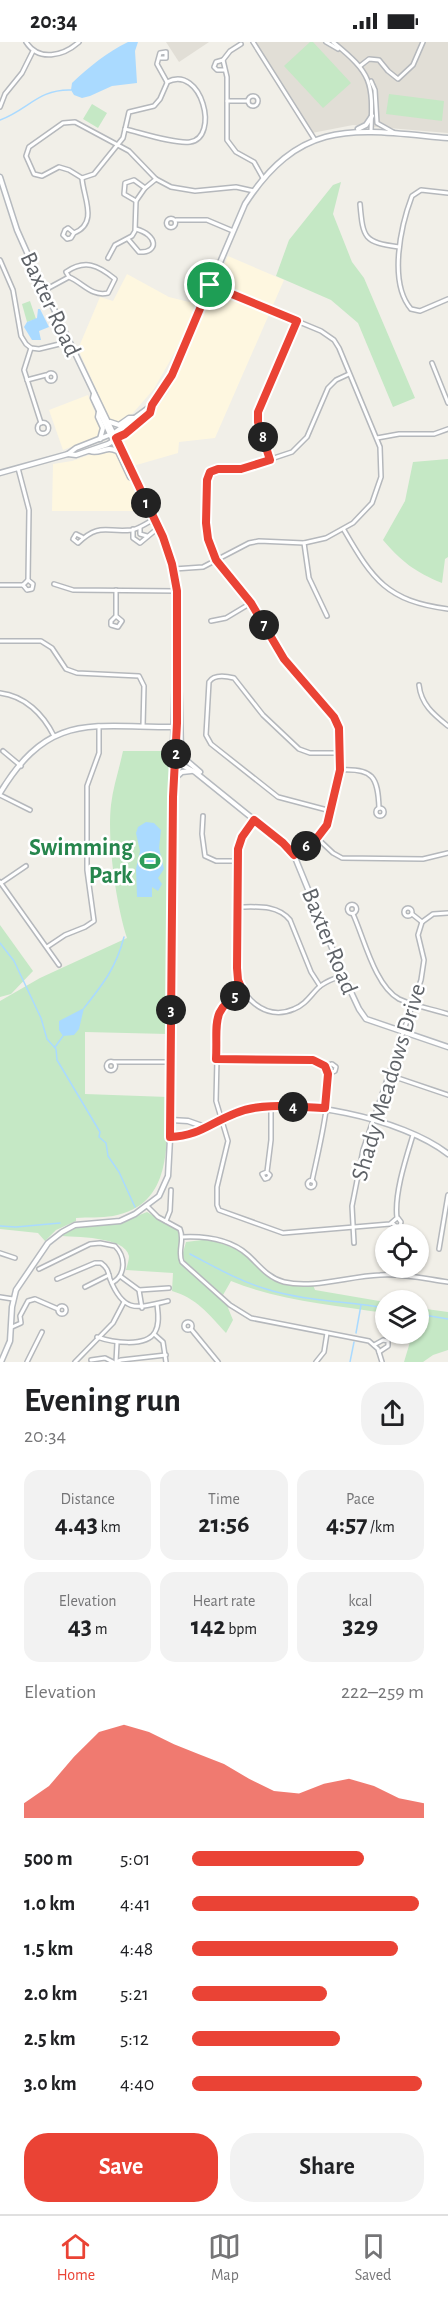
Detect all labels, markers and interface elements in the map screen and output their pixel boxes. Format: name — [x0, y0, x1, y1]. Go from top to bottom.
text: 20:34 — [30, 10, 77, 32]
street label: Baxter Road — [15, 248, 85, 360]
pin — [184, 259, 235, 310]
icon: arrive — [193, 268, 226, 301]
pin: 8 — [248, 422, 278, 452]
text: 8 — [259, 429, 267, 445]
pin: 1 — [131, 488, 161, 518]
text: 1 — [143, 495, 149, 511]
pin: 7 — [249, 610, 279, 640]
text: 7 — [261, 617, 267, 633]
pin: 2 — [161, 739, 191, 769]
text: 2 — [172, 746, 180, 762]
pin: 6 — [291, 831, 321, 861]
place label: Swimming Park — [29, 836, 134, 888]
text: 6 — [302, 838, 310, 854]
sports icon: Swimming Park — [138, 849, 162, 873]
street label: Baxter Road — [297, 885, 361, 998]
pin: 5 — [220, 981, 250, 1011]
street label: Shady Meadows Drive — [348, 981, 430, 1184]
text: 5 — [232, 988, 238, 1004]
pin: 3 — [156, 995, 186, 1025]
text: 3 — [168, 1002, 174, 1018]
pin: 4 — [278, 1092, 308, 1122]
text: 4 — [289, 1099, 297, 1115]
map controls — [375, 1224, 429, 1344]
button: locate — [375, 1224, 429, 1278]
button: layers — [375, 1290, 429, 1344]
button: share — [361, 1382, 424, 1445]
text: Evening run — [24, 1385, 181, 1418]
text: 20:34 — [24, 1426, 66, 1446]
text: Distance — [61, 1491, 115, 1507]
text: Time — [208, 1491, 240, 1507]
text: Pace — [346, 1491, 375, 1507]
text: 4.43 — [55, 1511, 98, 1537]
text: 21:56 — [198, 1511, 250, 1537]
text: 4:57 — [326, 1511, 367, 1537]
text: km — [98, 1519, 121, 1535]
text: /km — [367, 1519, 395, 1535]
text: Elevation — [59, 1593, 117, 1609]
text: Heart rate — [193, 1593, 255, 1609]
text: kcal — [348, 1593, 373, 1609]
text: 43 — [68, 1613, 92, 1639]
text: 142 — [191, 1613, 226, 1639]
text: 329 — [342, 1613, 378, 1639]
text: m — [92, 1621, 108, 1637]
text: bpm — [226, 1621, 257, 1637]
text: Elevation — [24, 1682, 96, 1702]
text: 222–259 m — [341, 1682, 424, 1702]
text: 500 m — [24, 1849, 73, 1869]
text: 5:01 — [120, 1849, 150, 1869]
text: 1.0 km — [24, 1894, 75, 1914]
text: 4:41 — [120, 1894, 151, 1914]
text: 1.5 km — [24, 1939, 73, 1959]
text: 4:48 — [120, 1939, 153, 1959]
text: 2.0 km — [24, 1984, 77, 2004]
text: 5:21 — [120, 1984, 149, 2004]
text: 2.5 km — [24, 2029, 76, 2049]
text: 5:12 — [120, 2029, 149, 2049]
text: 3.0 km — [24, 2074, 77, 2094]
text: 4:40 — [120, 2074, 154, 2094]
button: Save — [24, 2133, 218, 2202]
button: Share — [230, 2133, 424, 2202]
tab: Home — [57, 2230, 95, 2285]
tab: Map — [208, 2230, 241, 2285]
tab: Saved — [355, 2230, 391, 2285]

